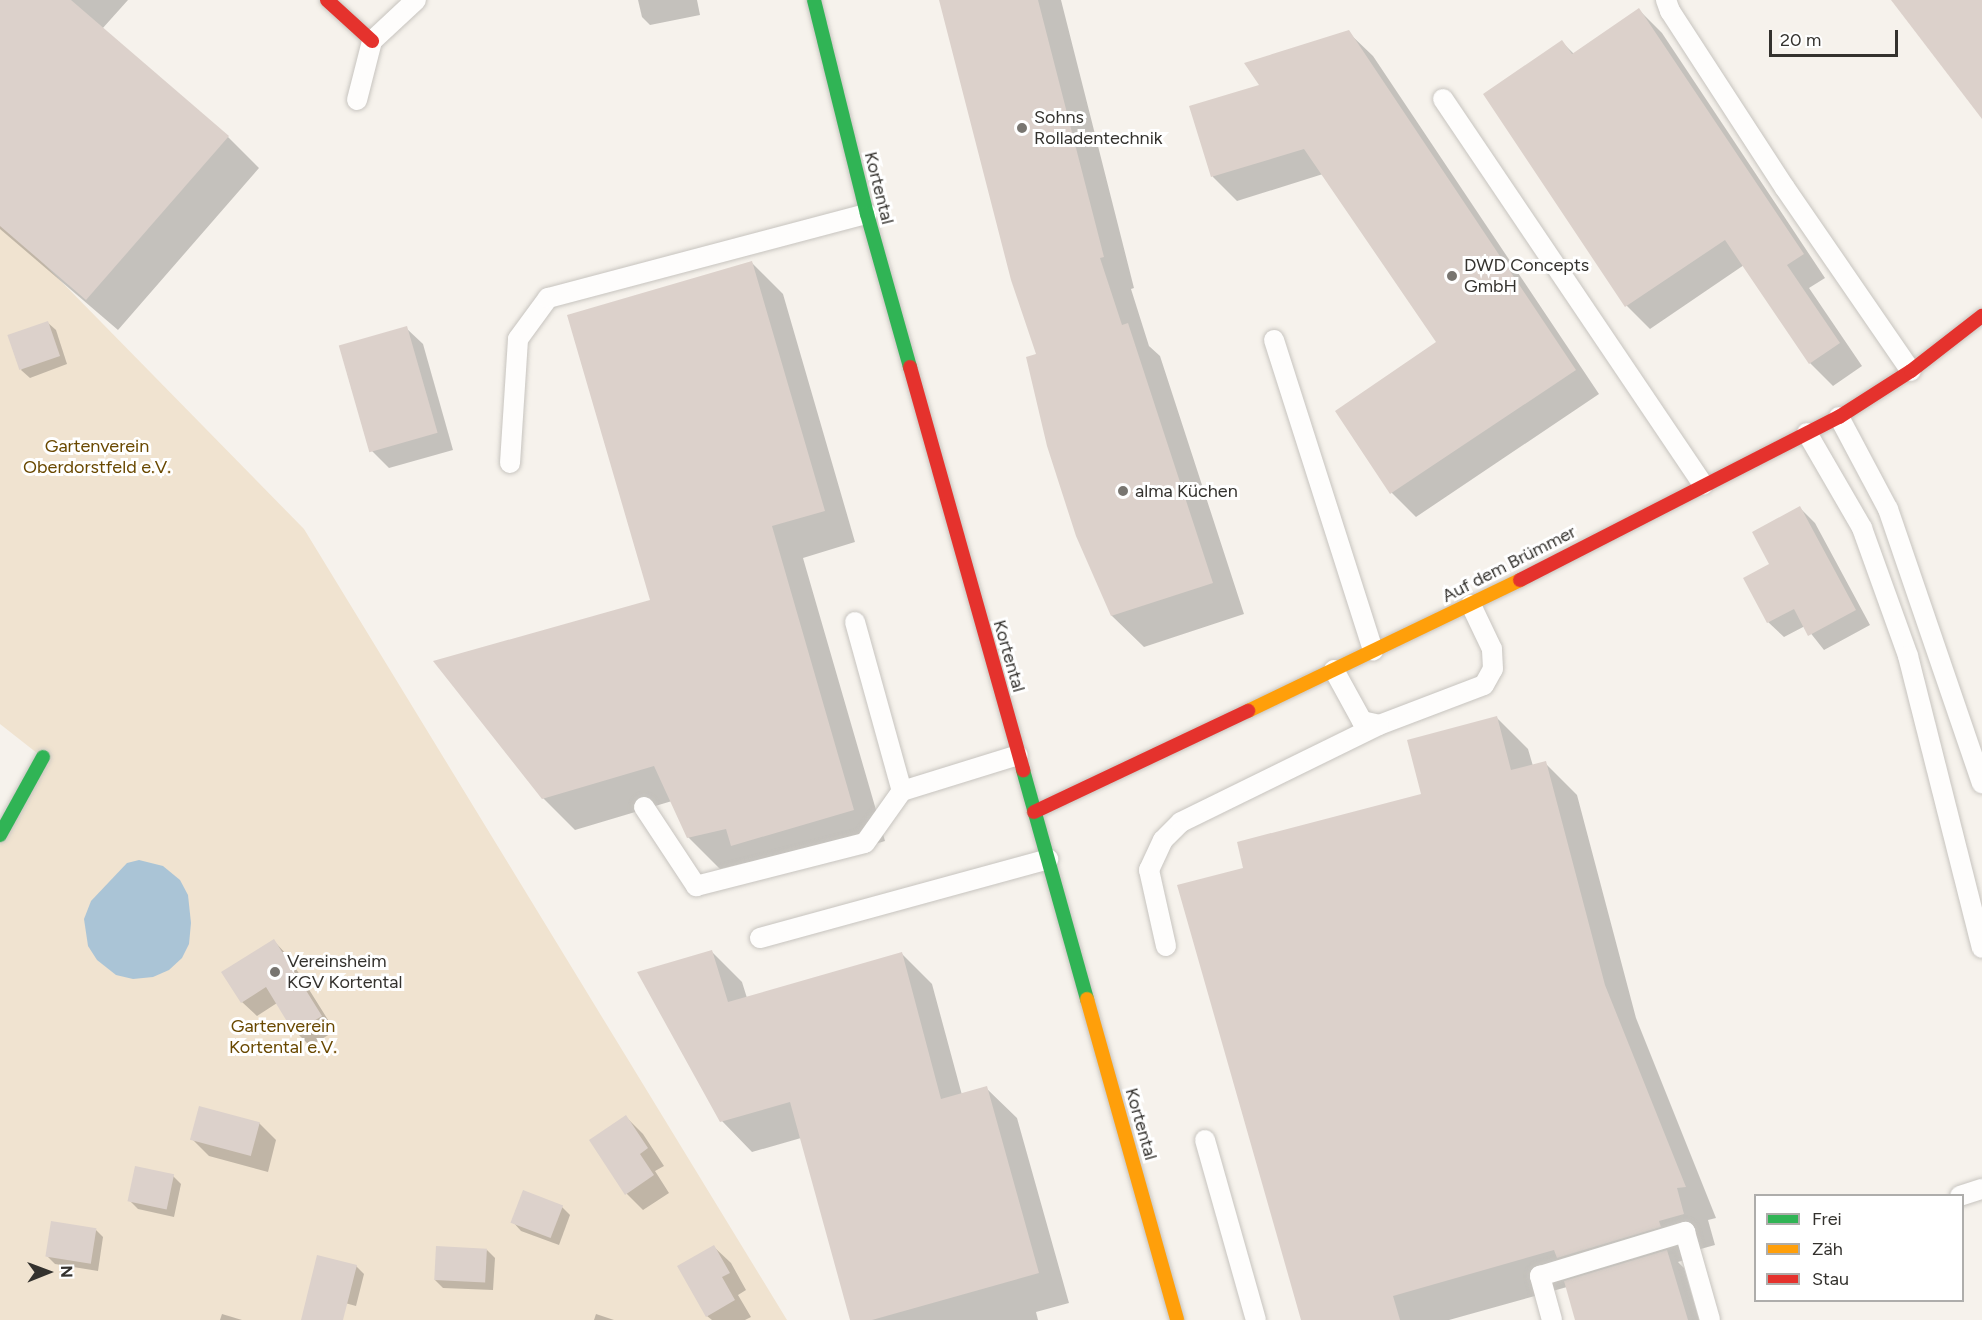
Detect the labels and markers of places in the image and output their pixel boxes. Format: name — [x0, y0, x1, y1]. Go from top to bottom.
place label: Sohns Rolladentechnik — [1034, 107, 1163, 150]
marker: Sohns Rolladentechnik — [1015, 121, 1029, 135]
place label: DWD Concepts GmbH — [1464, 255, 1589, 298]
marker: DWD Concepts GmbH — [1445, 269, 1459, 283]
place label: alma Küchen — [1135, 480, 1238, 502]
marker: alma Küchen — [1116, 484, 1130, 498]
place label: Vereinsheim KGV Kortental — [287, 951, 402, 994]
marker: Vereinsheim KGV Kortental — [268, 965, 282, 979]

